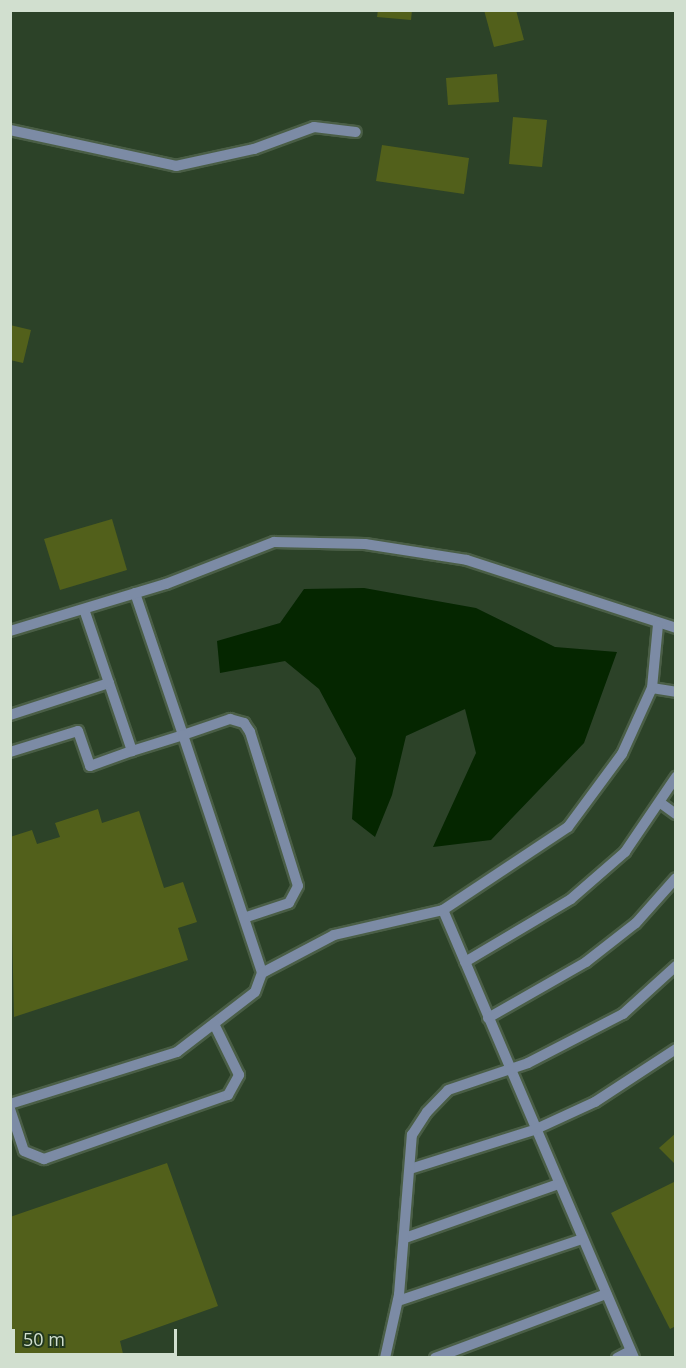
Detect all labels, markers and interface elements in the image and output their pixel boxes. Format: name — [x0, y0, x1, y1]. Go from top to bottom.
scale bar — [15, 1317, 180, 1355]
text: 50 m — [23, 1327, 65, 1351]

